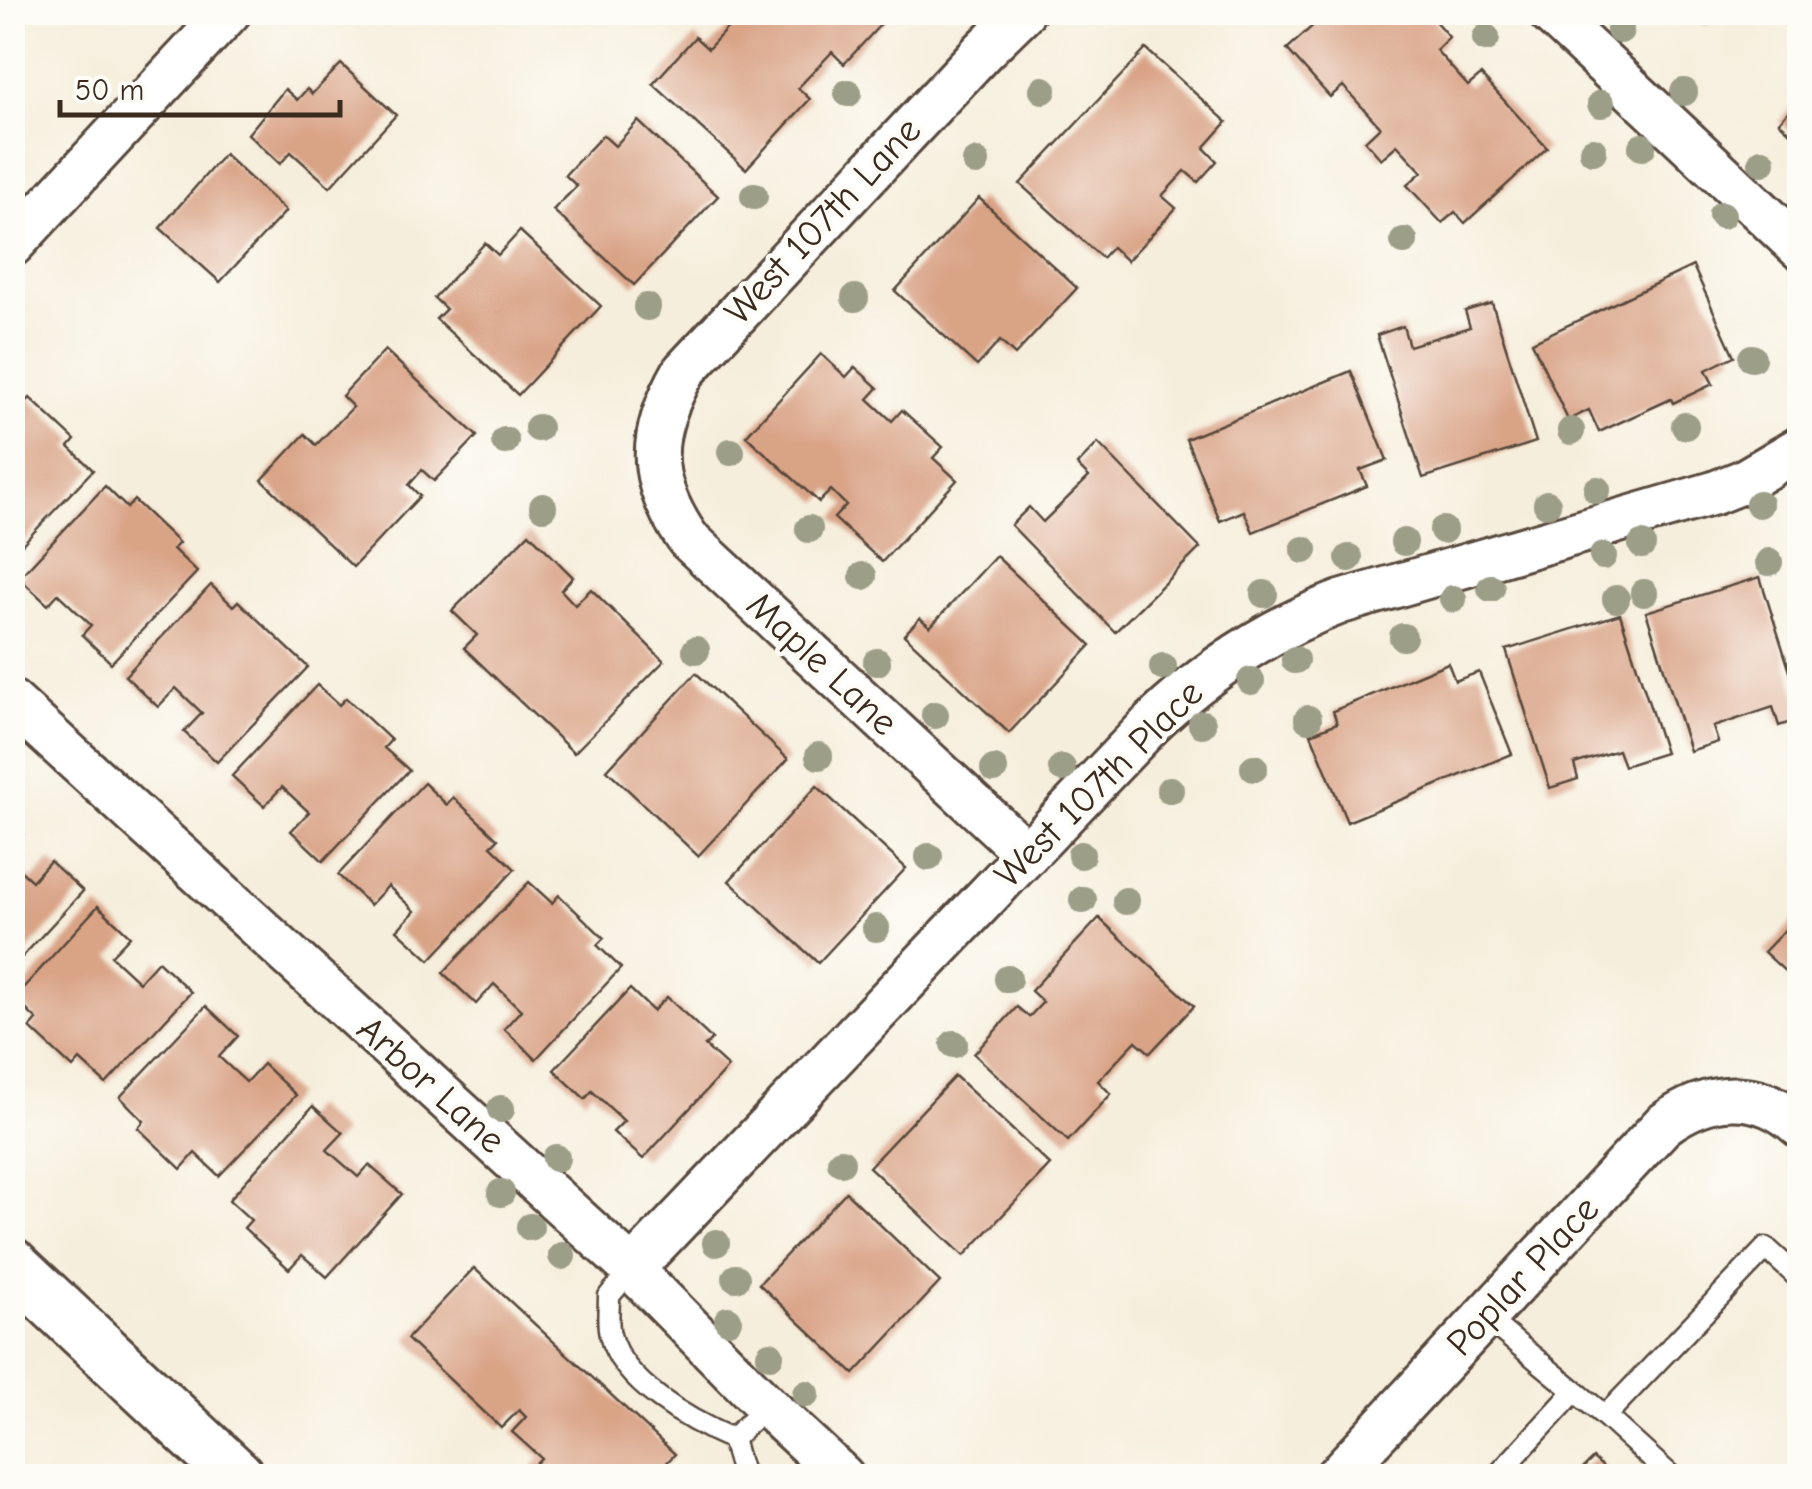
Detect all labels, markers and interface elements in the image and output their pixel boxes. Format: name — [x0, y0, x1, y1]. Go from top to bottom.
scale bar — [60, 55, 340, 117]
text: 50 m — [75, 73, 144, 108]
street label: West 107th Lane — [716, 108, 930, 334]
street label: Maple Lane — [738, 583, 906, 745]
street label: West 107th Place — [986, 671, 1212, 897]
street label: Arbor Lane — [348, 1007, 514, 1163]
street label: Poplar Place — [1438, 1187, 1608, 1365]

